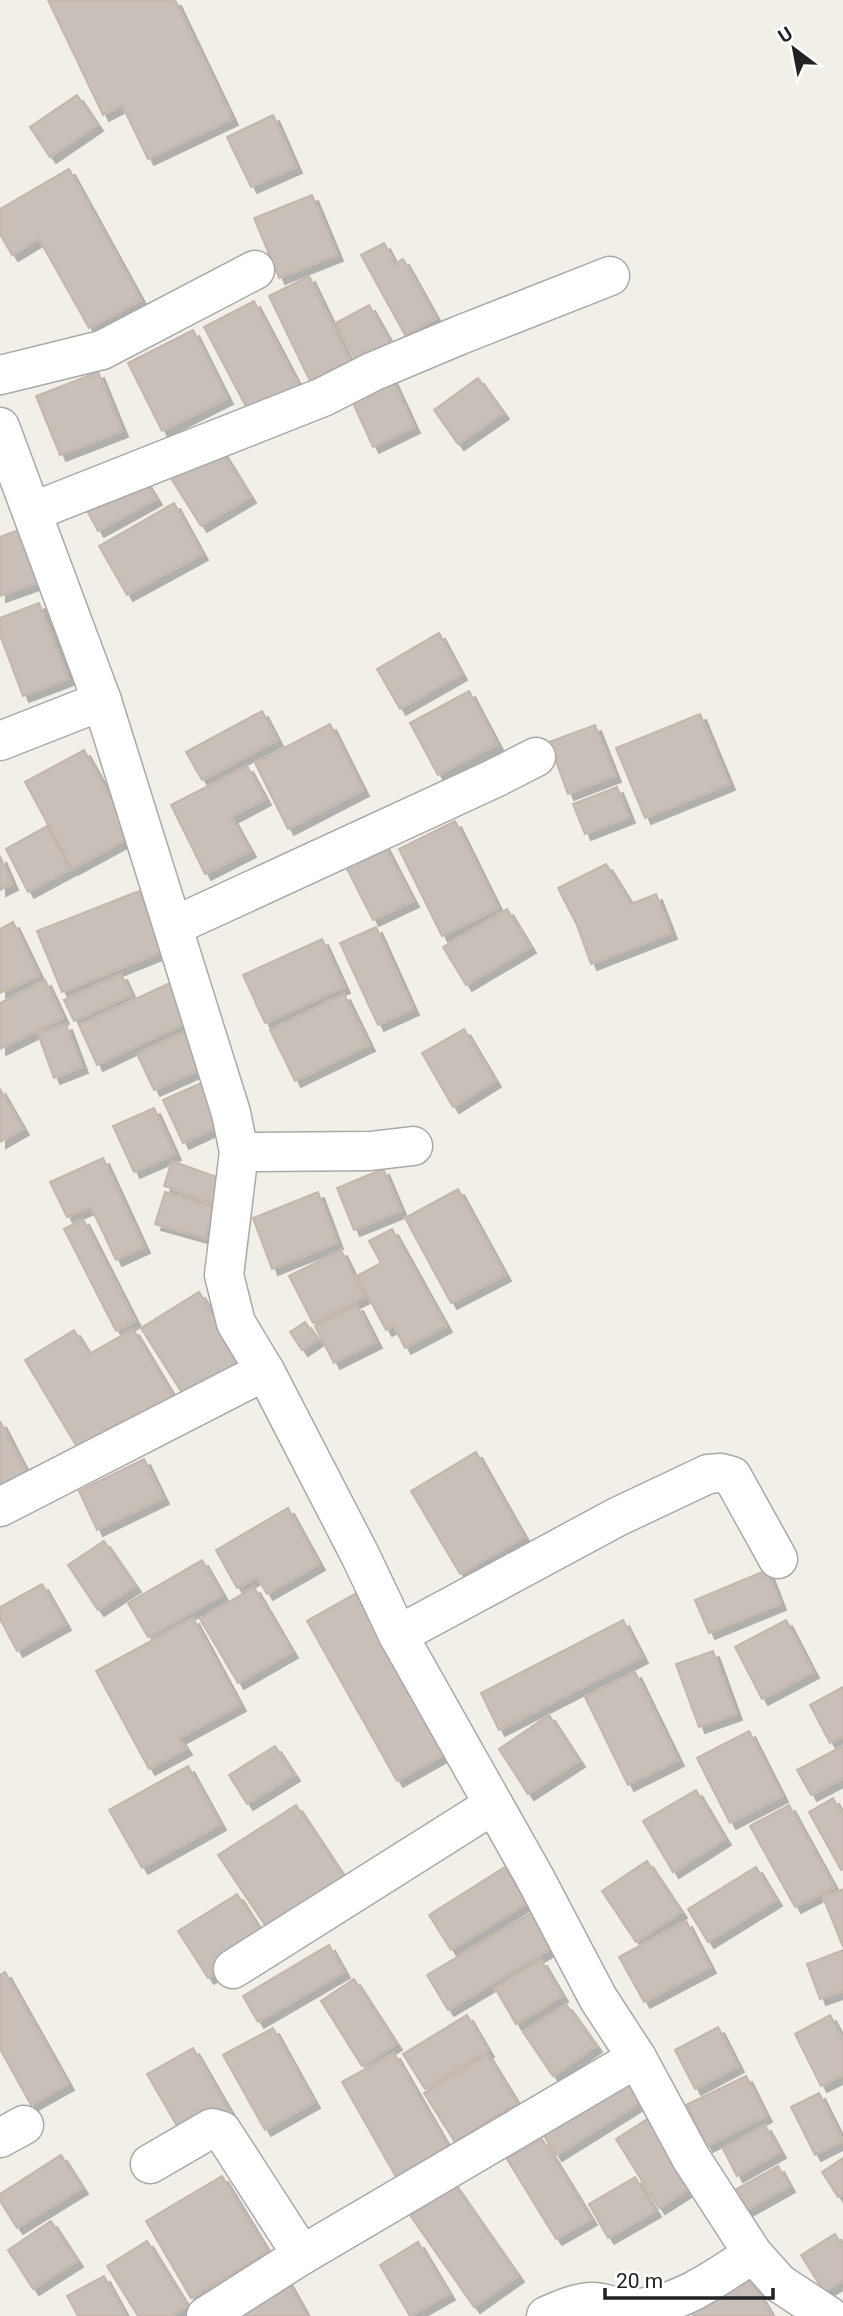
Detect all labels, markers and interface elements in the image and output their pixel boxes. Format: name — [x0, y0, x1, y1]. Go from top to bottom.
north arrow — [759, 14, 829, 84]
text: U — [774, 22, 797, 48]
scale bar — [605, 2256, 773, 2300]
text: 20 m — [616, 2269, 663, 2293]

